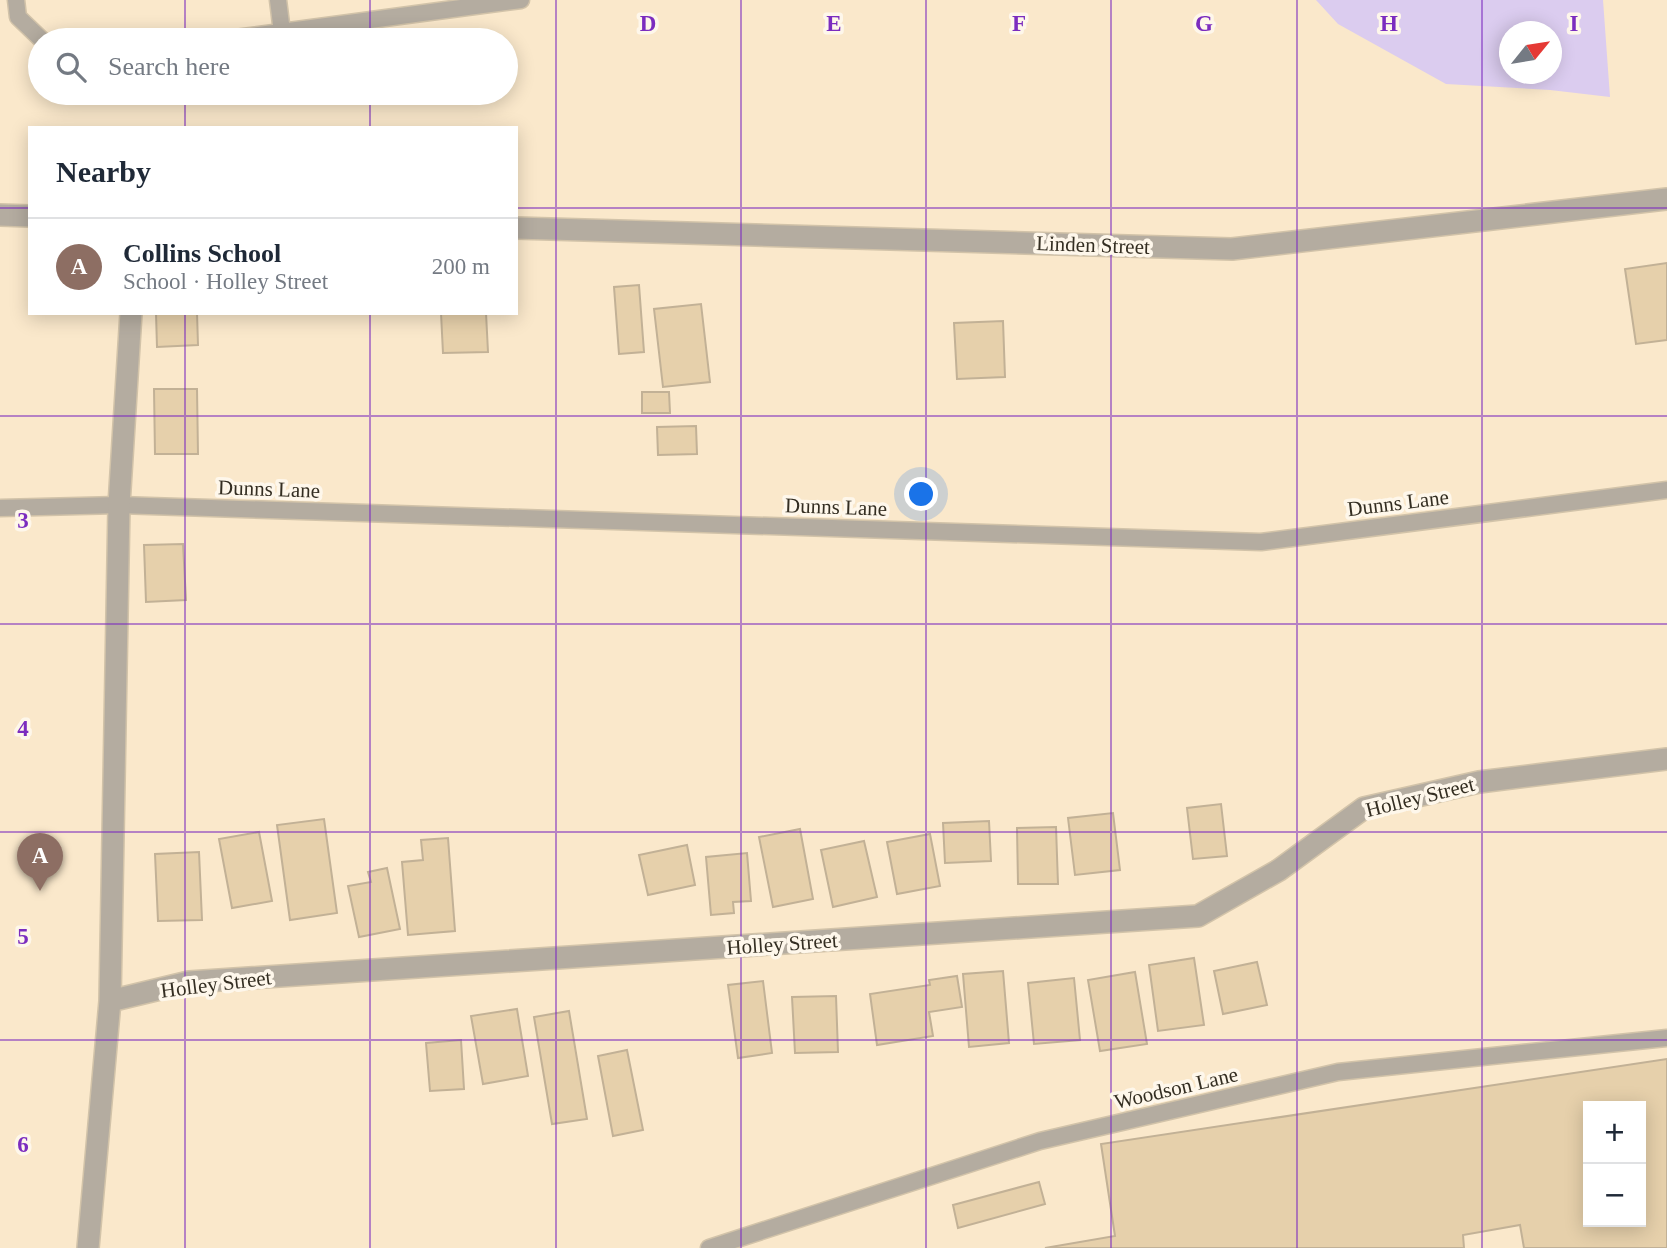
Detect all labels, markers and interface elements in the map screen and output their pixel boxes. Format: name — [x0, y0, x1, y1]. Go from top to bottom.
text: D — [640, 11, 656, 36]
text: E — [826, 11, 842, 36]
text: F — [1012, 11, 1026, 36]
text: G — [1195, 11, 1213, 36]
text: H — [1380, 11, 1398, 36]
text: I — [1570, 11, 1579, 36]
north arrow — [1499, 21, 1562, 84]
search box — [28, 28, 518, 105]
icon: search — [52, 48, 90, 86]
text: Search here — [108, 52, 230, 81]
text: Nearby — [56, 155, 151, 188]
street label: Linden Street — [1036, 231, 1150, 259]
text: Collins School — [123, 239, 281, 268]
text: A — [71, 254, 87, 279]
text: 200 m — [432, 254, 490, 279]
text: School · Holley Street — [123, 269, 328, 294]
street label: Dunns Lane — [218, 475, 320, 503]
your location — [904, 477, 938, 511]
street label: Dunns Lane — [1346, 485, 1450, 521]
street label: Dunns Lane — [785, 493, 887, 521]
text: 3 — [17, 508, 29, 533]
text: 4 — [17, 716, 29, 741]
street label: Holley Street — [1363, 772, 1477, 822]
pin: A — [17, 833, 63, 891]
text: 5 — [17, 924, 29, 949]
street label: Holley Street — [726, 928, 839, 960]
street label: Holley Street — [159, 965, 273, 1003]
street label: Woodson Lane — [1112, 1062, 1240, 1114]
map controls — [1583, 1101, 1646, 1227]
button: + — [1583, 1101, 1646, 1164]
text: 6 — [17, 1132, 29, 1157]
button: − — [1583, 1164, 1646, 1227]

